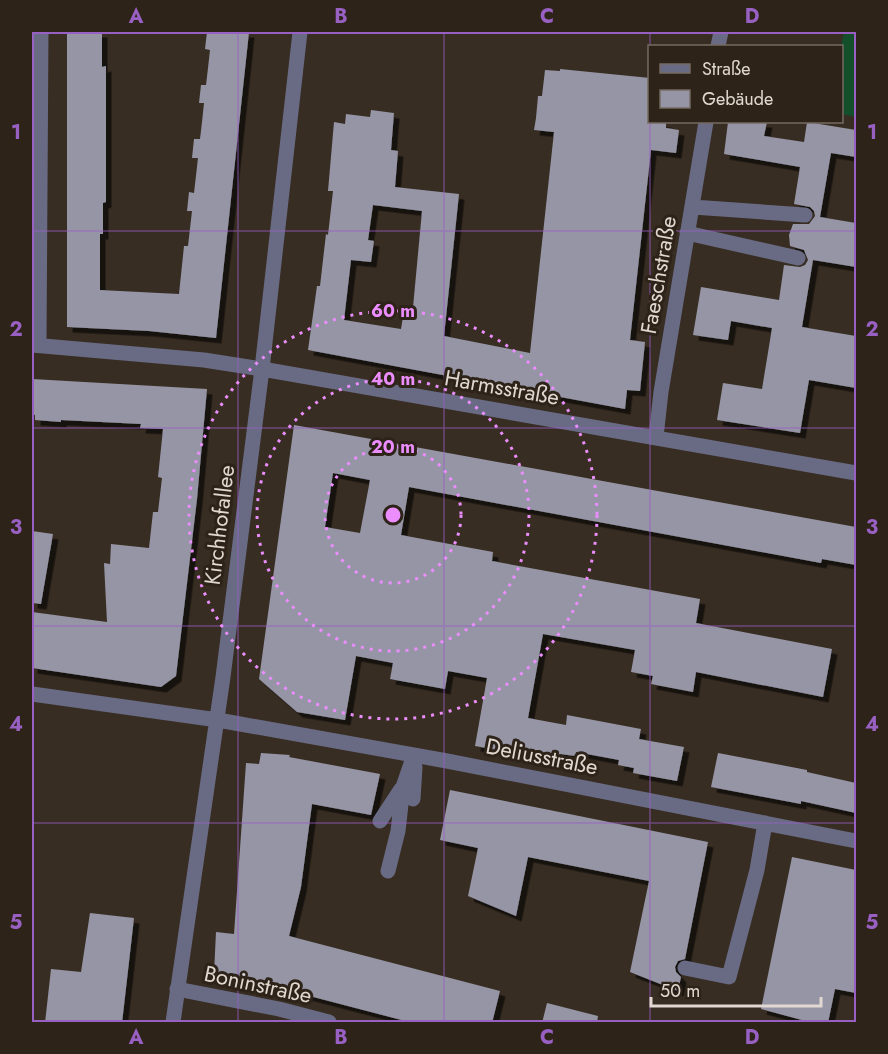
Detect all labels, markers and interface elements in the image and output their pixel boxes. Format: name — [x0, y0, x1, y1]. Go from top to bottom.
text: A — [128, 2, 144, 31]
text: B — [334, 2, 348, 31]
text: C — [540, 2, 554, 31]
text: D — [745, 2, 759, 31]
legend — [648, 45, 843, 123]
text: Straße — [702, 56, 750, 82]
text: Gebäude — [702, 86, 773, 112]
text: 1 — [11, 118, 21, 147]
text: 1 — [867, 118, 877, 147]
street label: Faeschstraße — [632, 214, 684, 336]
text: 60 m — [371, 298, 415, 324]
text: 2 — [9, 315, 23, 344]
text: 2 — [865, 315, 879, 344]
street label: Harmsstraße — [442, 361, 562, 413]
text: 40 m — [371, 366, 415, 392]
text: 20 m — [371, 434, 415, 460]
street label: Kirchhofallee — [196, 463, 242, 587]
centre of rings — [383, 505, 403, 525]
text: 3 — [10, 513, 22, 542]
text: 3 — [866, 513, 878, 542]
text: 4 — [9, 710, 23, 739]
text: 4 — [865, 710, 879, 739]
street label: Deliusstraße — [483, 729, 601, 783]
text: 5 — [10, 908, 23, 937]
text: 5 — [866, 908, 879, 937]
street label: Boninstraße — [201, 957, 315, 1011]
scale bar — [651, 970, 820, 1008]
text: 50 m — [660, 978, 700, 1004]
text: A — [128, 1023, 144, 1052]
text: B — [334, 1023, 348, 1052]
text: C — [540, 1023, 554, 1052]
text: D — [745, 1023, 759, 1052]

